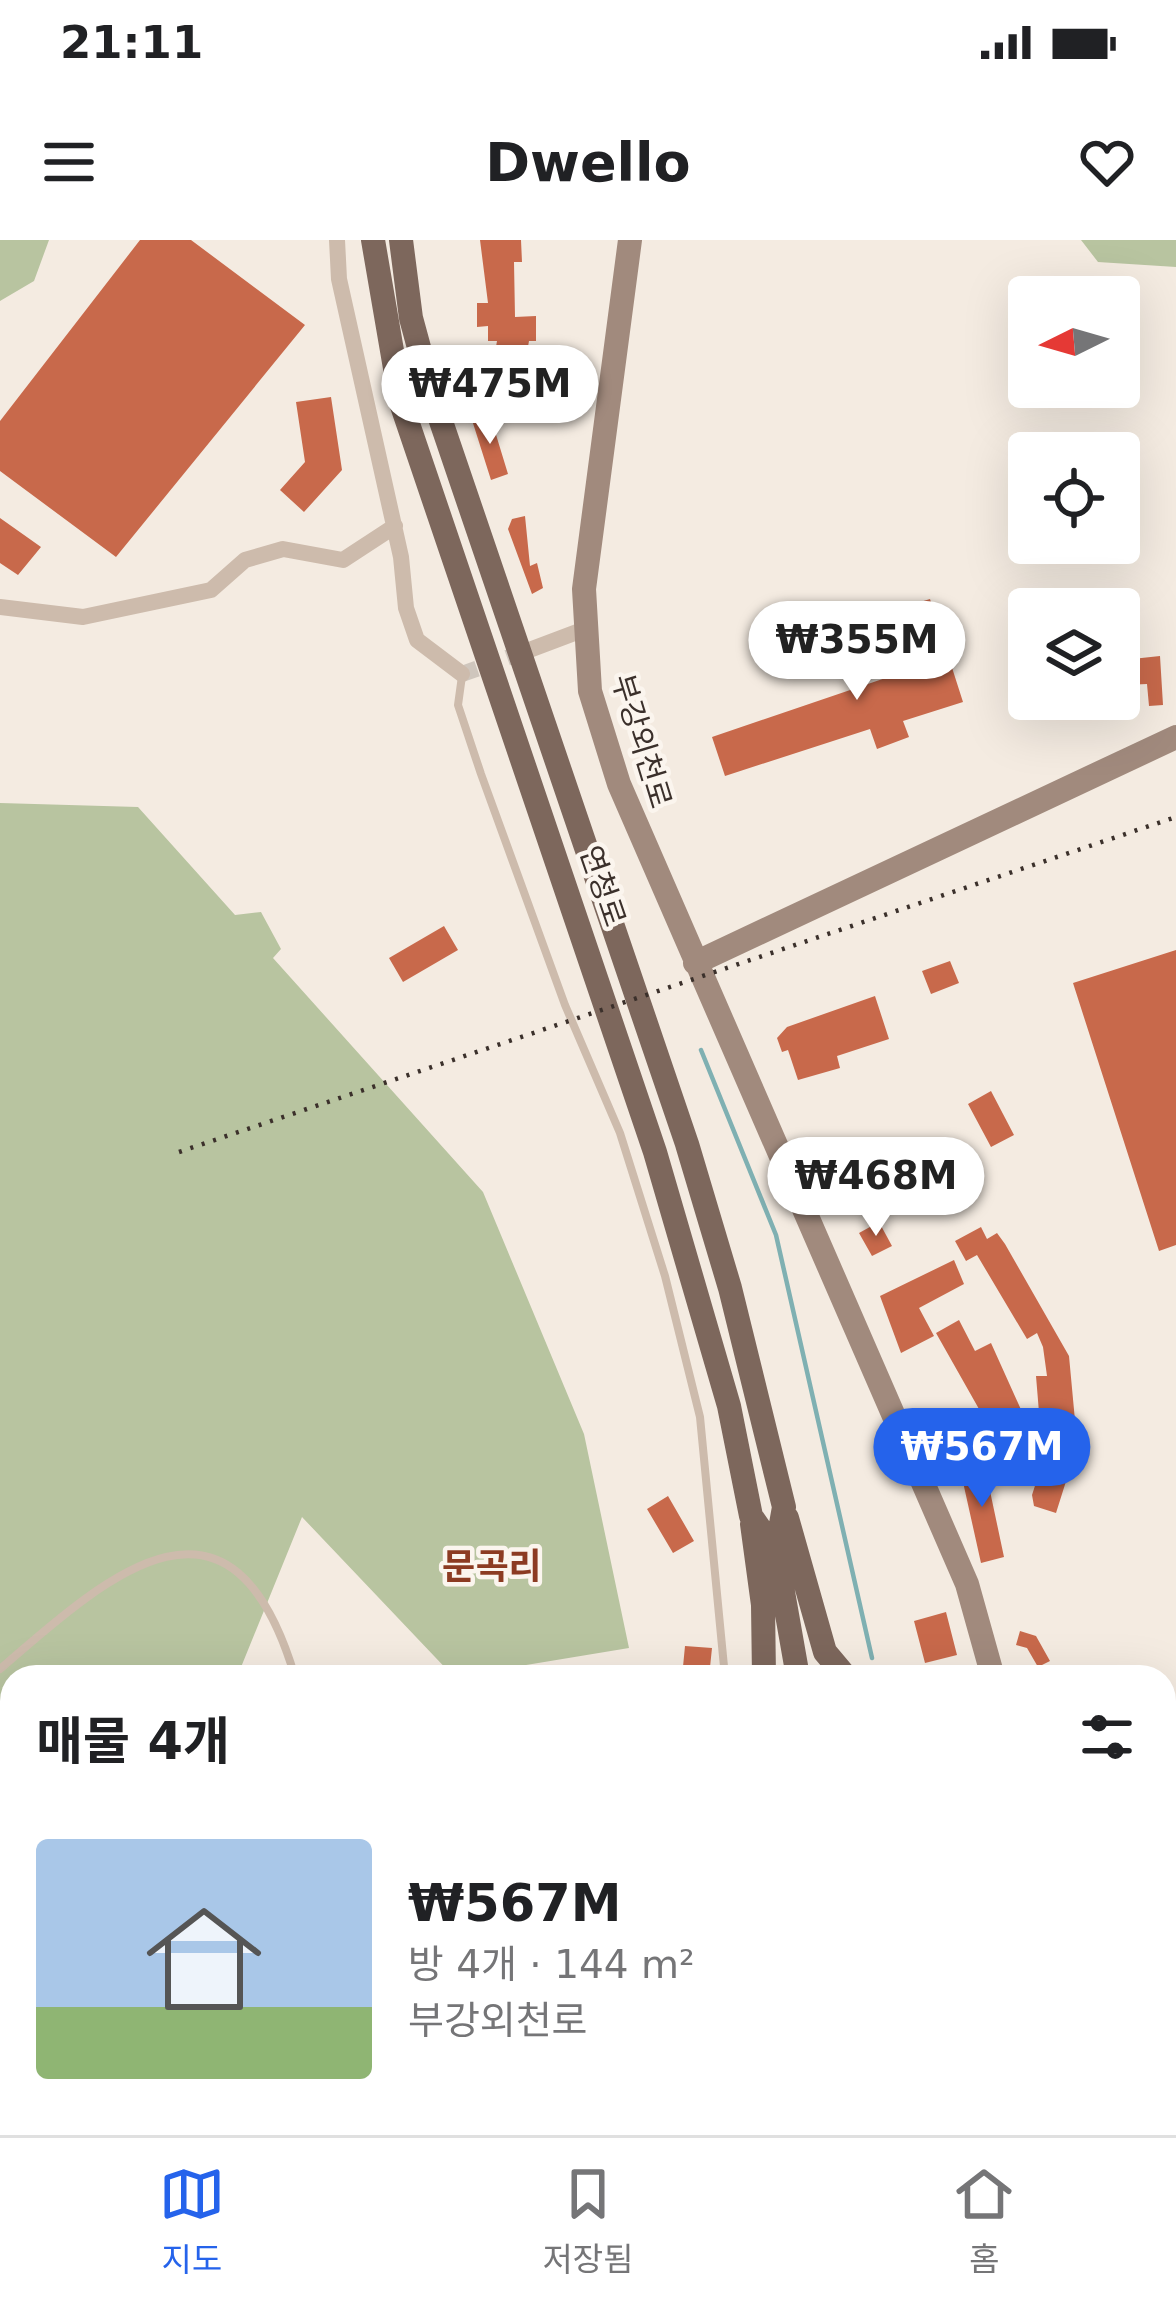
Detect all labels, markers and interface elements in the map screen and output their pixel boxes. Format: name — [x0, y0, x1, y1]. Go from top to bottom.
text: 21:11 — [60, 16, 203, 69]
icon: menu — [36, 129, 102, 195]
icon: heart — [1074, 129, 1140, 195]
text: Dwello — [485, 131, 691, 194]
north arrow — [1008, 276, 1140, 408]
map controls — [1008, 276, 1140, 720]
pin: ₩475M — [406, 345, 574, 447]
text: ₩475M — [408, 361, 572, 406]
button: locate — [1008, 432, 1140, 564]
button: layers — [1008, 588, 1140, 720]
pin: ₩355M — [773, 601, 941, 703]
text: ₩355M — [775, 617, 939, 662]
street label: 부강외천로 — [605, 670, 679, 812]
street label: 연청로 — [573, 841, 633, 931]
pin: ₩468M — [792, 1137, 960, 1239]
text: ₩468M — [794, 1153, 958, 1198]
pin: ₩567M — [898, 1408, 1066, 1510]
text: ₩567M — [900, 1424, 1064, 1469]
district label: 문곡리 — [442, 1546, 542, 1587]
icon: filters — [1074, 1704, 1140, 1770]
text: 매물 4개 — [36, 1712, 230, 1771]
text: ₩567M — [408, 1874, 621, 1933]
icon: home — [132, 1887, 276, 2031]
text: 방 4개 · 144 m² — [408, 1942, 695, 1987]
text: 부강외천로 — [408, 1998, 587, 2043]
tab: 지도 — [159, 2161, 225, 2281]
tab: 저장됨 — [542, 2161, 634, 2281]
tab: 홈 — [951, 2161, 1017, 2281]

